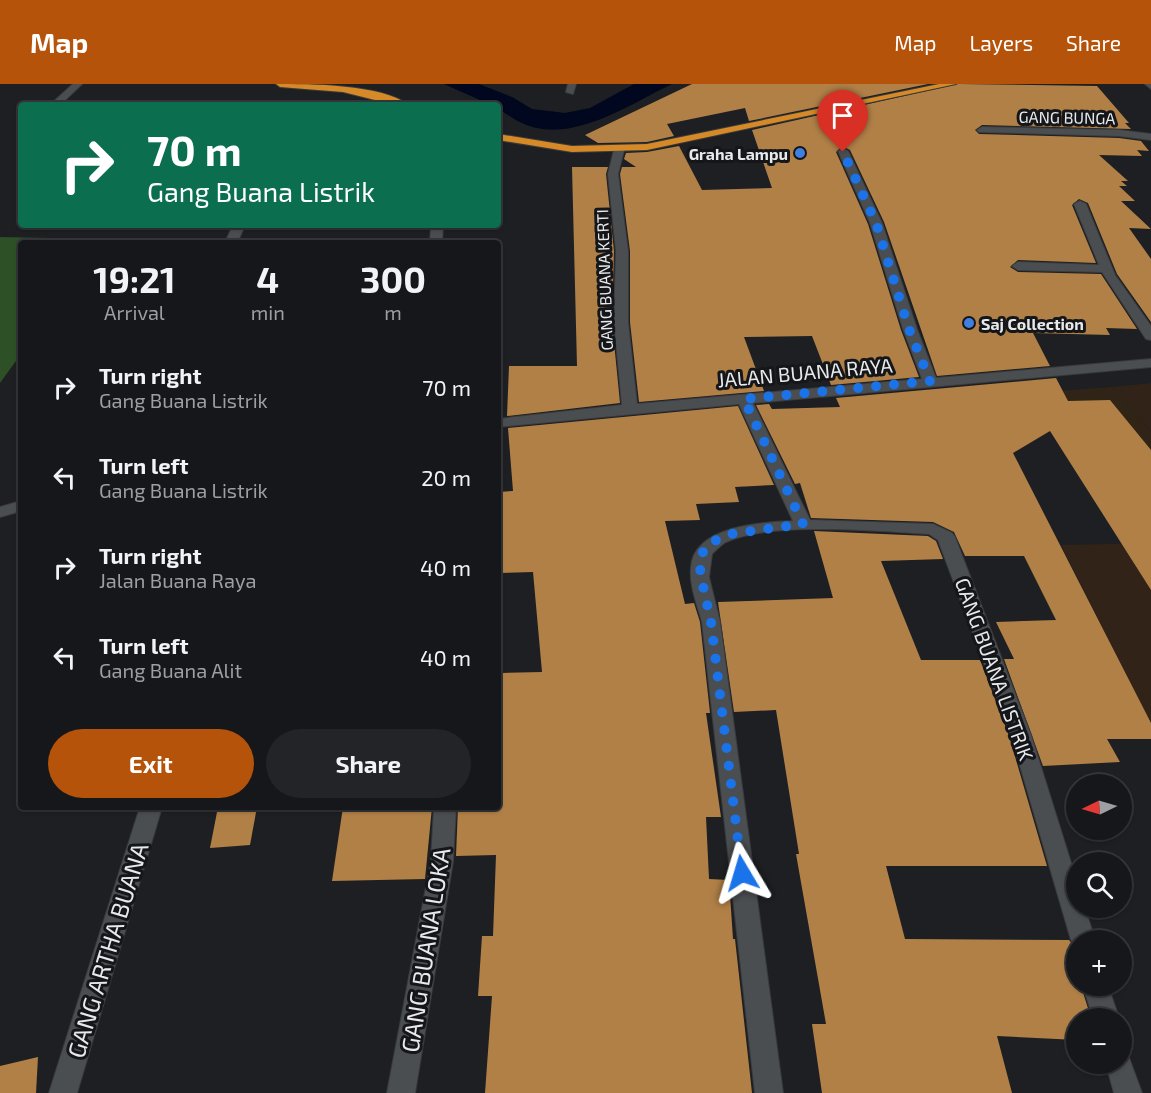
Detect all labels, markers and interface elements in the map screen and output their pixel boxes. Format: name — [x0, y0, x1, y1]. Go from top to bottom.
text: Map — [30, 25, 88, 59]
text: Map — [894, 30, 936, 55]
text: Layers — [969, 30, 1033, 55]
text: Share — [1066, 30, 1121, 55]
pin — [817, 90, 868, 152]
icon: arrive — [826, 99, 859, 132]
street label: GANG BUNGA — [1018, 107, 1116, 127]
text: 70 m — [147, 124, 242, 174]
icon: right — [48, 126, 126, 204]
place label: Graha Lampu — [689, 144, 788, 163]
marker: Graha Lampu — [793, 146, 807, 160]
text: Gang Buana Listrik — [147, 175, 375, 207]
street label: GANG BUANA KERTI — [592, 209, 616, 351]
text: 19:21 — [93, 257, 176, 300]
text: 4 — [256, 257, 279, 300]
text: 300 — [360, 257, 426, 300]
text: Arrival — [104, 300, 165, 324]
text: min — [251, 300, 285, 324]
text: m — [384, 300, 402, 324]
place label: Saj Collection — [981, 314, 1084, 333]
marker: Saj Collection — [962, 316, 976, 330]
street label: JALAN BUANA RAYA — [716, 352, 894, 392]
text: Turn right — [99, 362, 201, 388]
icon: right — [48, 371, 81, 404]
text: 70 m — [422, 374, 471, 400]
text: Gang Buana Listrik — [99, 388, 268, 412]
text: Turn left — [99, 452, 188, 478]
icon: left — [48, 461, 81, 494]
text: 20 m — [421, 464, 471, 490]
text: Gang Buana Listrik — [99, 478, 268, 502]
text: Turn right — [99, 542, 201, 568]
icon: right — [48, 551, 81, 584]
text: 40 m — [420, 554, 471, 580]
text: Jalan Buana Raya — [99, 568, 256, 592]
street label: GANG BUANA LISTRIK — [951, 574, 1039, 764]
text: Turn left — [99, 632, 188, 658]
icon: left — [48, 641, 81, 674]
text: 40 m — [420, 644, 471, 670]
text: Gang Buana Alit — [99, 658, 242, 682]
button: Exit — [48, 729, 254, 798]
button: Share — [266, 729, 471, 798]
north arrow — [1066, 774, 1132, 840]
map controls — [1066, 774, 1132, 1074]
street label: GANG ARTHA BUANA — [60, 839, 154, 1061]
position arrow — [710, 841, 774, 905]
street label: GANG BUANA LOKA — [395, 846, 456, 1054]
button: search — [1066, 852, 1132, 918]
button: + — [1066, 930, 1132, 996]
button: − — [1066, 1008, 1132, 1074]

